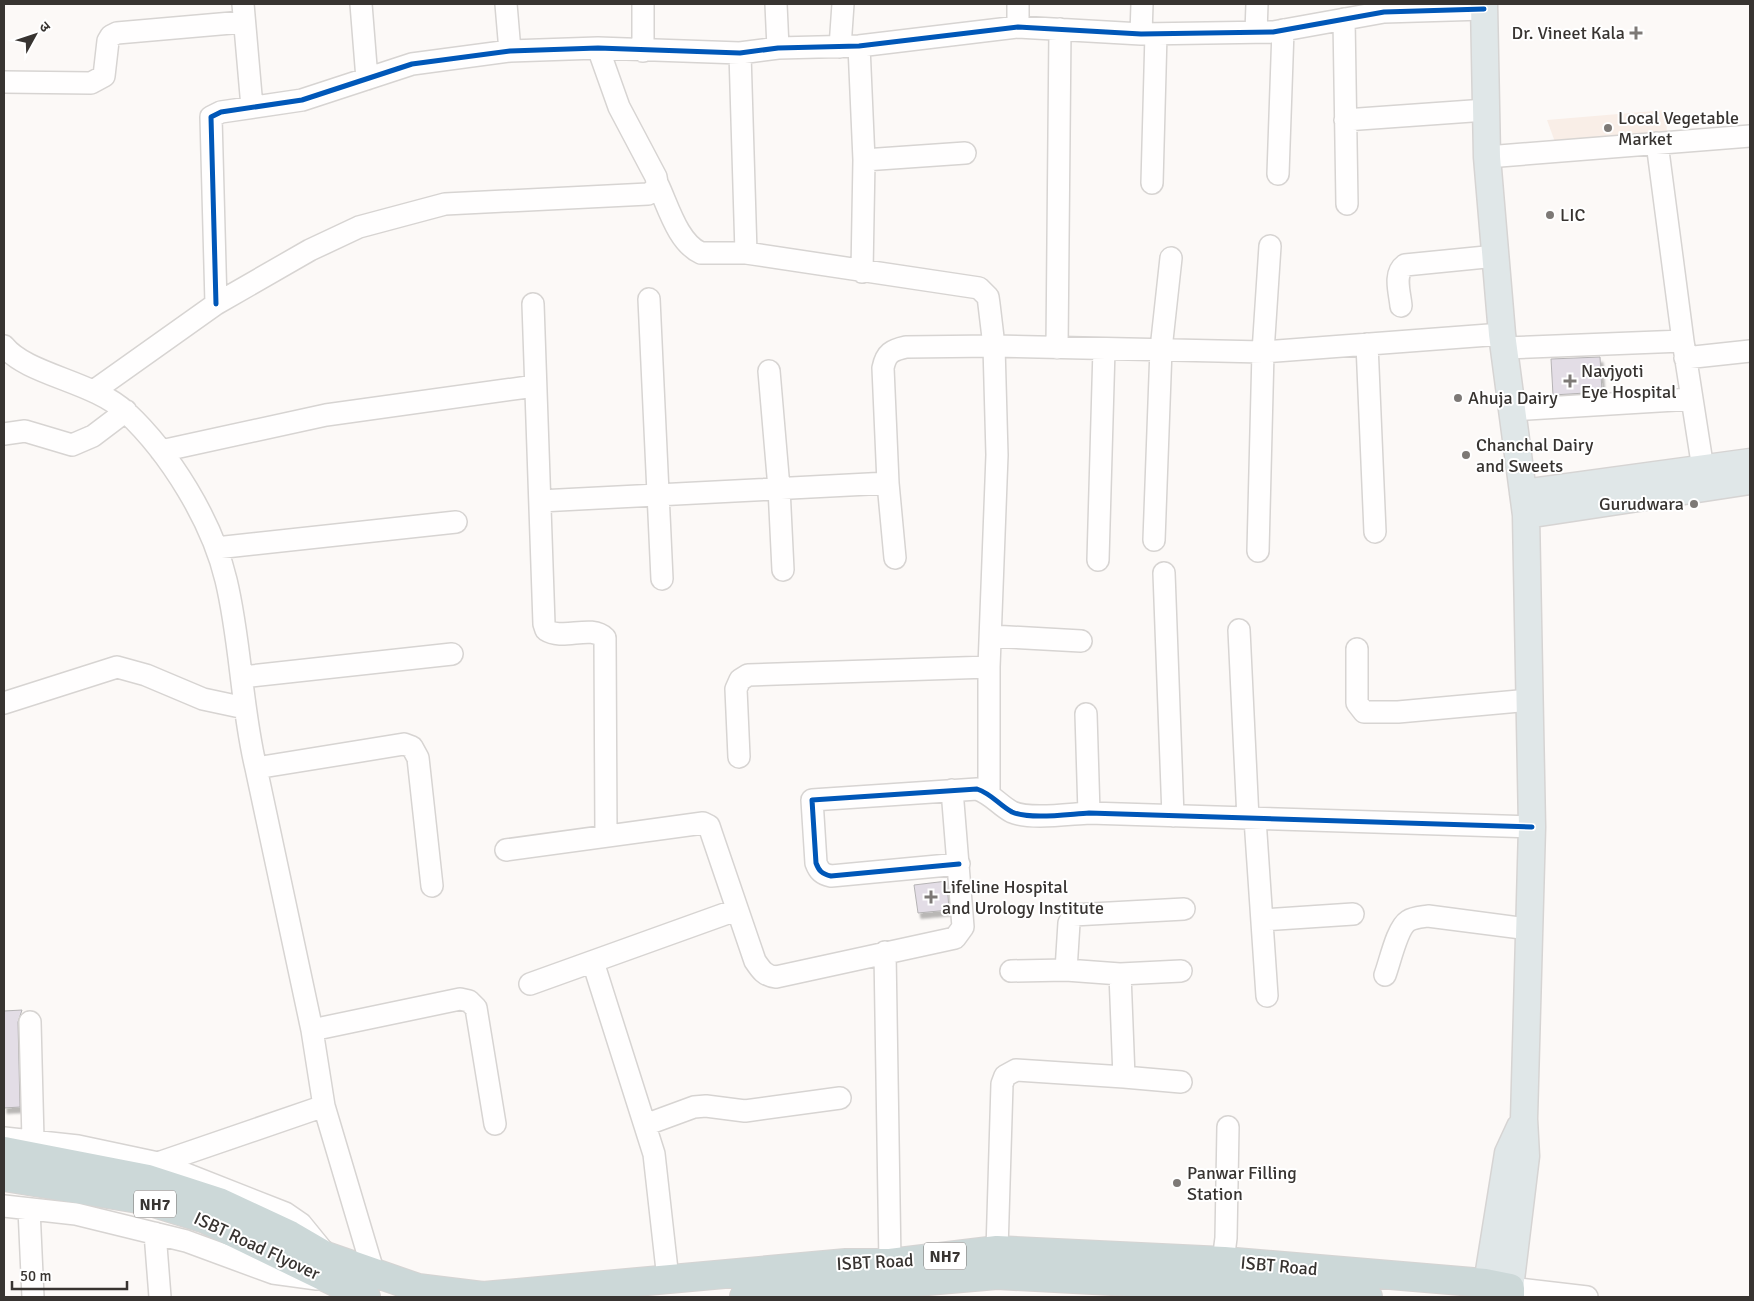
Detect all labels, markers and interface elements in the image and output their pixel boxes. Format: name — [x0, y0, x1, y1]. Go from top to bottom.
north arrow — [10, 10, 60, 60]
text: उ — [35, 18, 54, 36]
place label: Dr. Vineet Kala — [1512, 22, 1625, 44]
marker: Dr. Vineet Kala — [1629, 26, 1643, 40]
place label: Local Vegetable Market — [1618, 107, 1739, 150]
marker: Local Vegetable Market — [1602, 122, 1614, 134]
place label: LIC — [1560, 204, 1585, 226]
marker: LIC — [1544, 209, 1556, 221]
place label: Navjyoti Eye Hospital — [1581, 360, 1677, 403]
marker: Navjyoti Eye Hospital — [1563, 374, 1577, 388]
place label: Ahuja Dairy — [1468, 387, 1558, 409]
marker: Ahuja Dairy — [1452, 392, 1464, 404]
place label: Chanchal Dairy and Sweets — [1476, 434, 1594, 477]
marker: Chanchal Dairy and Sweets — [1460, 449, 1472, 461]
place label: Gurudwara — [1599, 493, 1684, 515]
marker: Gurudwara — [1688, 498, 1700, 510]
place label: Lifeline Hospital and Urology Institute — [942, 876, 1104, 919]
marker: Lifeline Hospital and Urology Institute — [924, 890, 938, 904]
place label: Panwar Filling Station — [1187, 1162, 1297, 1205]
marker: Panwar Filling Station — [1171, 1177, 1183, 1189]
road number: NH7 — [134, 1190, 176, 1218]
street label: ISBT Road Flyover — [190, 1207, 324, 1285]
road number: NH7 — [924, 1242, 966, 1270]
street label: ISBT Road — [836, 1249, 914, 1275]
street label: ISBT Road — [1240, 1252, 1318, 1280]
scale bar — [12, 1258, 128, 1290]
text: 50 m — [20, 1267, 51, 1285]

